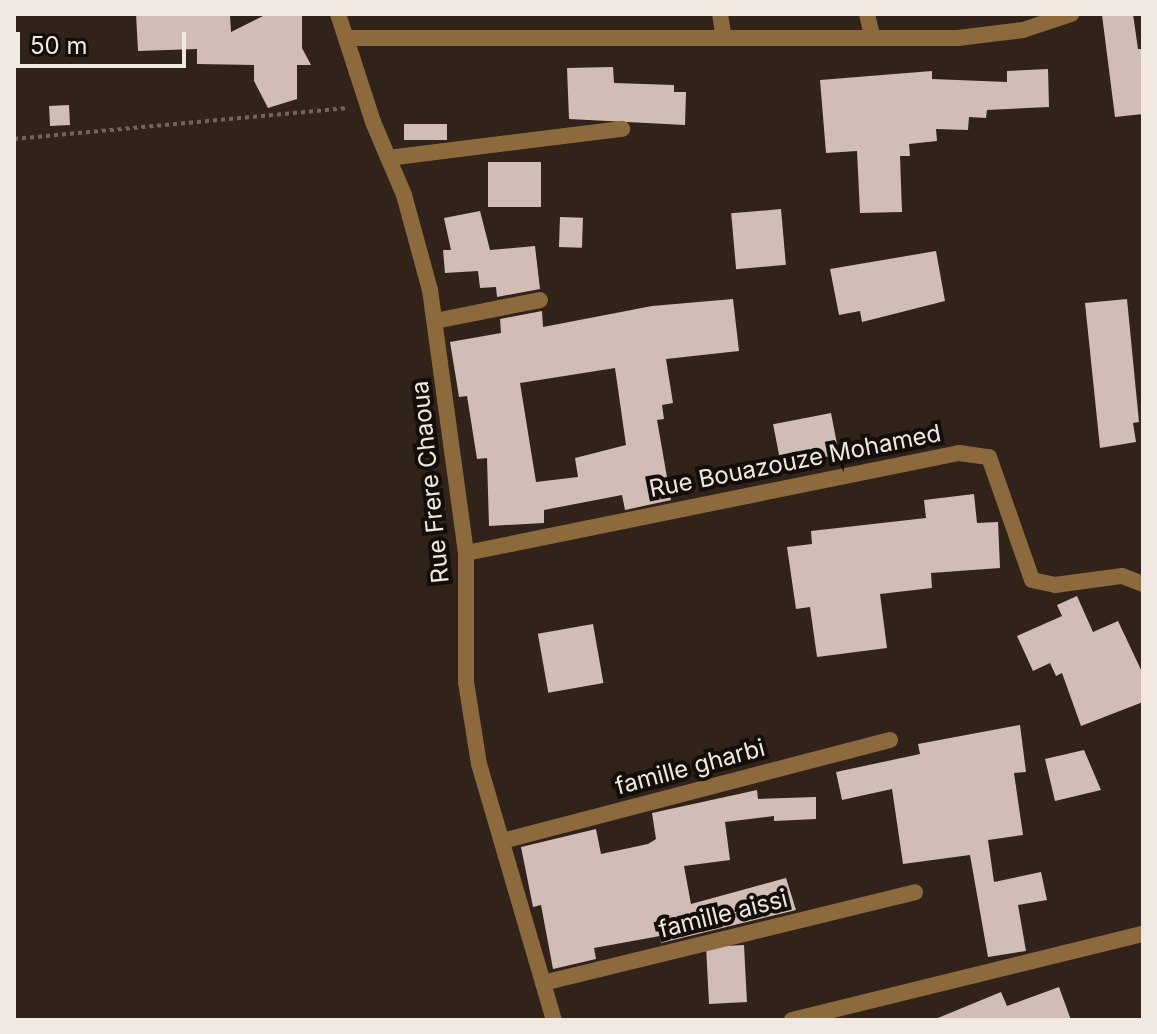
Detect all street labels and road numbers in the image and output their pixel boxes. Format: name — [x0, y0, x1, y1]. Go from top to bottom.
street label: Rue Frere Chaoua — [405, 379, 455, 585]
street label: Rue Bouazouze Mohamed — [647, 419, 943, 503]
street label: famille gharbi — [612, 733, 768, 801]
street label: famille aissi — [656, 884, 790, 944]

